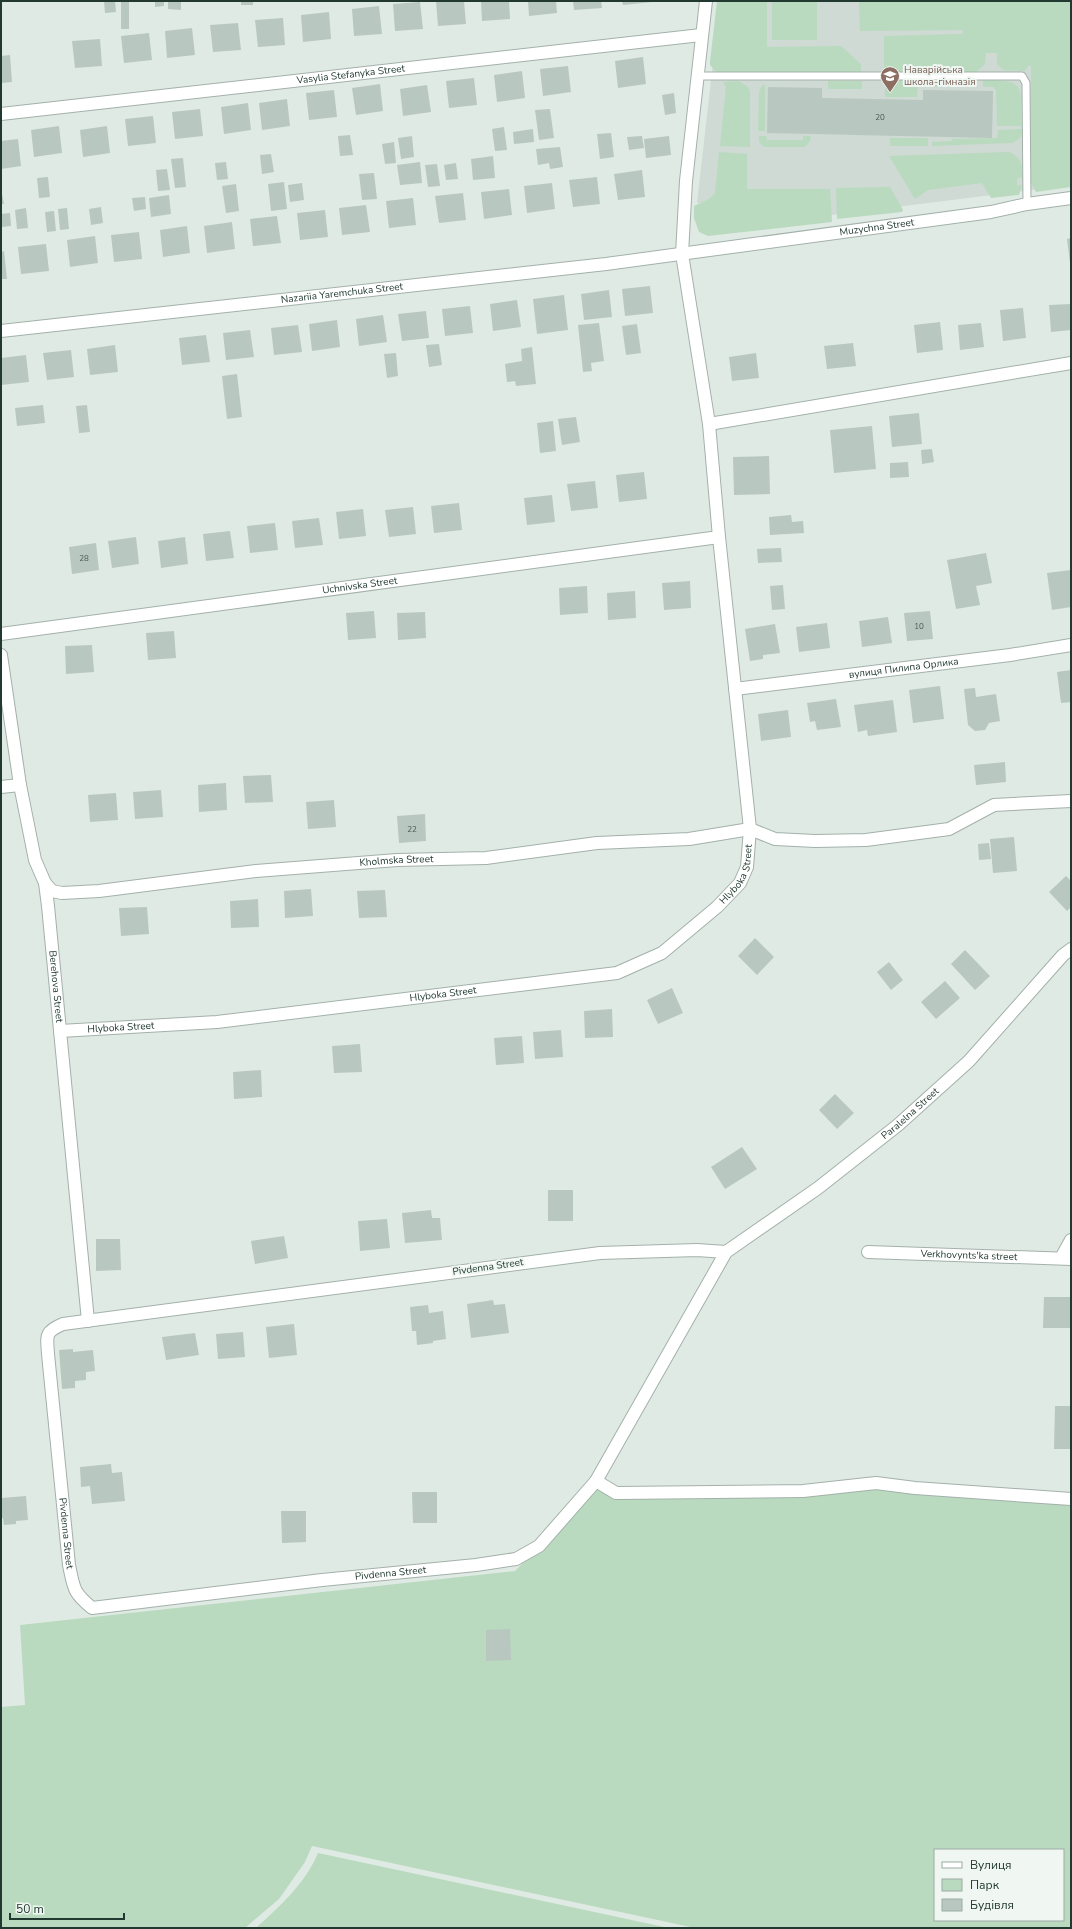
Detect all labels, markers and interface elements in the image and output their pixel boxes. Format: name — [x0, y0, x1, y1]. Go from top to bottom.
street label: Vasylia Stefanyka Street — [295, 61, 406, 88]
place label: Наварійська школа-гімназія — [904, 63, 976, 89]
school or university icon: Наварійська школа-гімназія — [879, 65, 901, 93]
house number: 20 — [875, 112, 885, 123]
street label: Muzychna Street — [839, 215, 915, 239]
street label: Nazariia Yaremchuka Street — [280, 279, 404, 307]
house number: 28 — [79, 553, 89, 564]
street label: Uchnivska Street — [321, 573, 399, 598]
house number: 10 — [914, 621, 924, 632]
street label: вулиця Пилипа Орлика — [848, 654, 959, 682]
house number: 22 — [407, 824, 417, 835]
street label: Hlyboka Street — [716, 843, 756, 907]
street label: Kholmska Street — [359, 852, 434, 870]
street label: Berehova Street — [45, 950, 66, 1024]
street label: Hlyboka Street — [409, 983, 478, 1005]
street label: Hlyboka Street — [87, 1019, 155, 1036]
street label: Paralelna Street — [878, 1084, 942, 1143]
street label: Verkhovynts'ka street — [919, 1247, 1018, 1264]
street label: Pivdenna Street — [452, 1255, 525, 1279]
street label: Pivdenna Street — [55, 1497, 77, 1571]
street label: Pivdenna Street — [354, 1563, 427, 1584]
legend — [934, 1849, 1064, 1921]
text: Вулиця — [970, 1857, 1012, 1873]
text: Парк — [970, 1877, 1000, 1893]
scale bar — [10, 1895, 124, 1921]
text: Будівля — [970, 1897, 1014, 1913]
text: 50 m — [16, 1901, 44, 1917]

